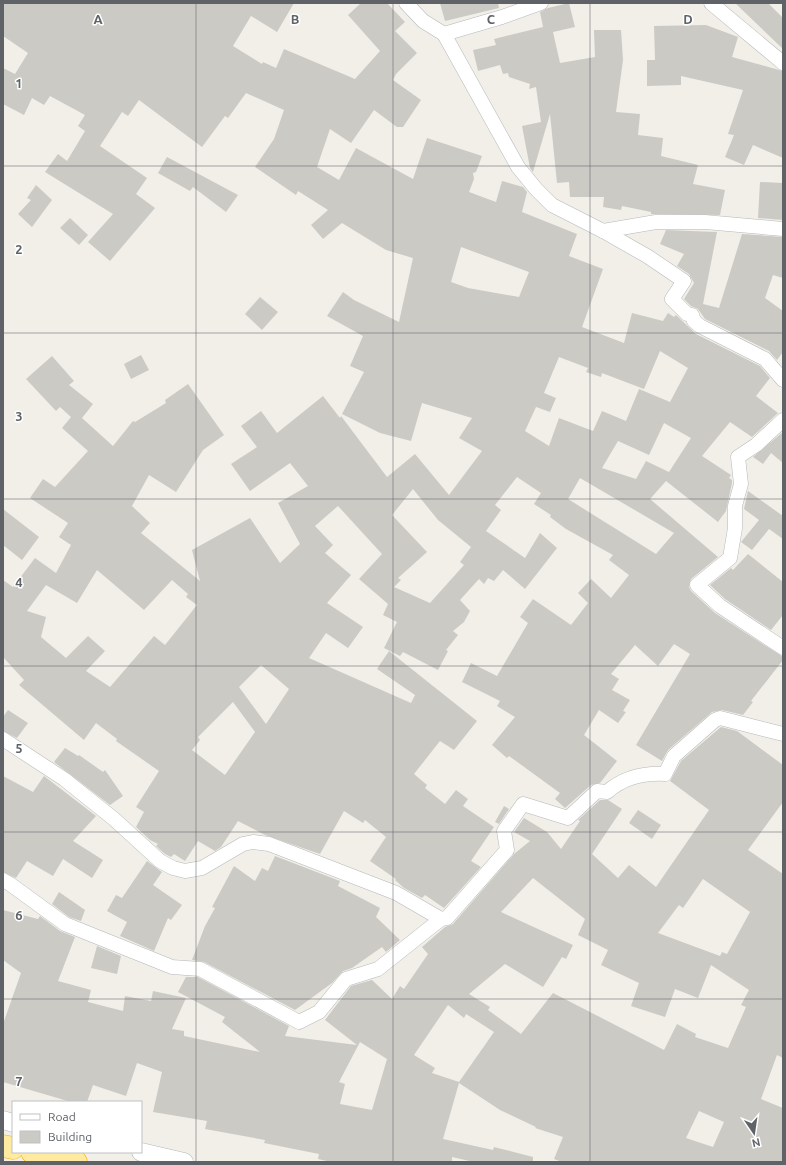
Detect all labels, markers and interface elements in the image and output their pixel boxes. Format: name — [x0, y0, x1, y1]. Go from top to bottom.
text: A — [93, 12, 103, 26]
text: B — [291, 12, 300, 26]
text: C — [487, 12, 496, 26]
text: D — [683, 12, 693, 26]
text: 1 — [15, 76, 23, 90]
text: 2 — [15, 242, 23, 256]
text: 3 — [15, 409, 23, 423]
text: 4 — [15, 575, 23, 589]
text: 5 — [15, 741, 23, 755]
text: 6 — [15, 908, 23, 922]
text: 7 — [15, 1074, 23, 1088]
legend — [12, 1101, 142, 1153]
text: Road — [48, 1110, 76, 1123]
north arrow — [734, 1113, 774, 1153]
text: Building — [48, 1130, 92, 1143]
text: N — [751, 1136, 762, 1150]

